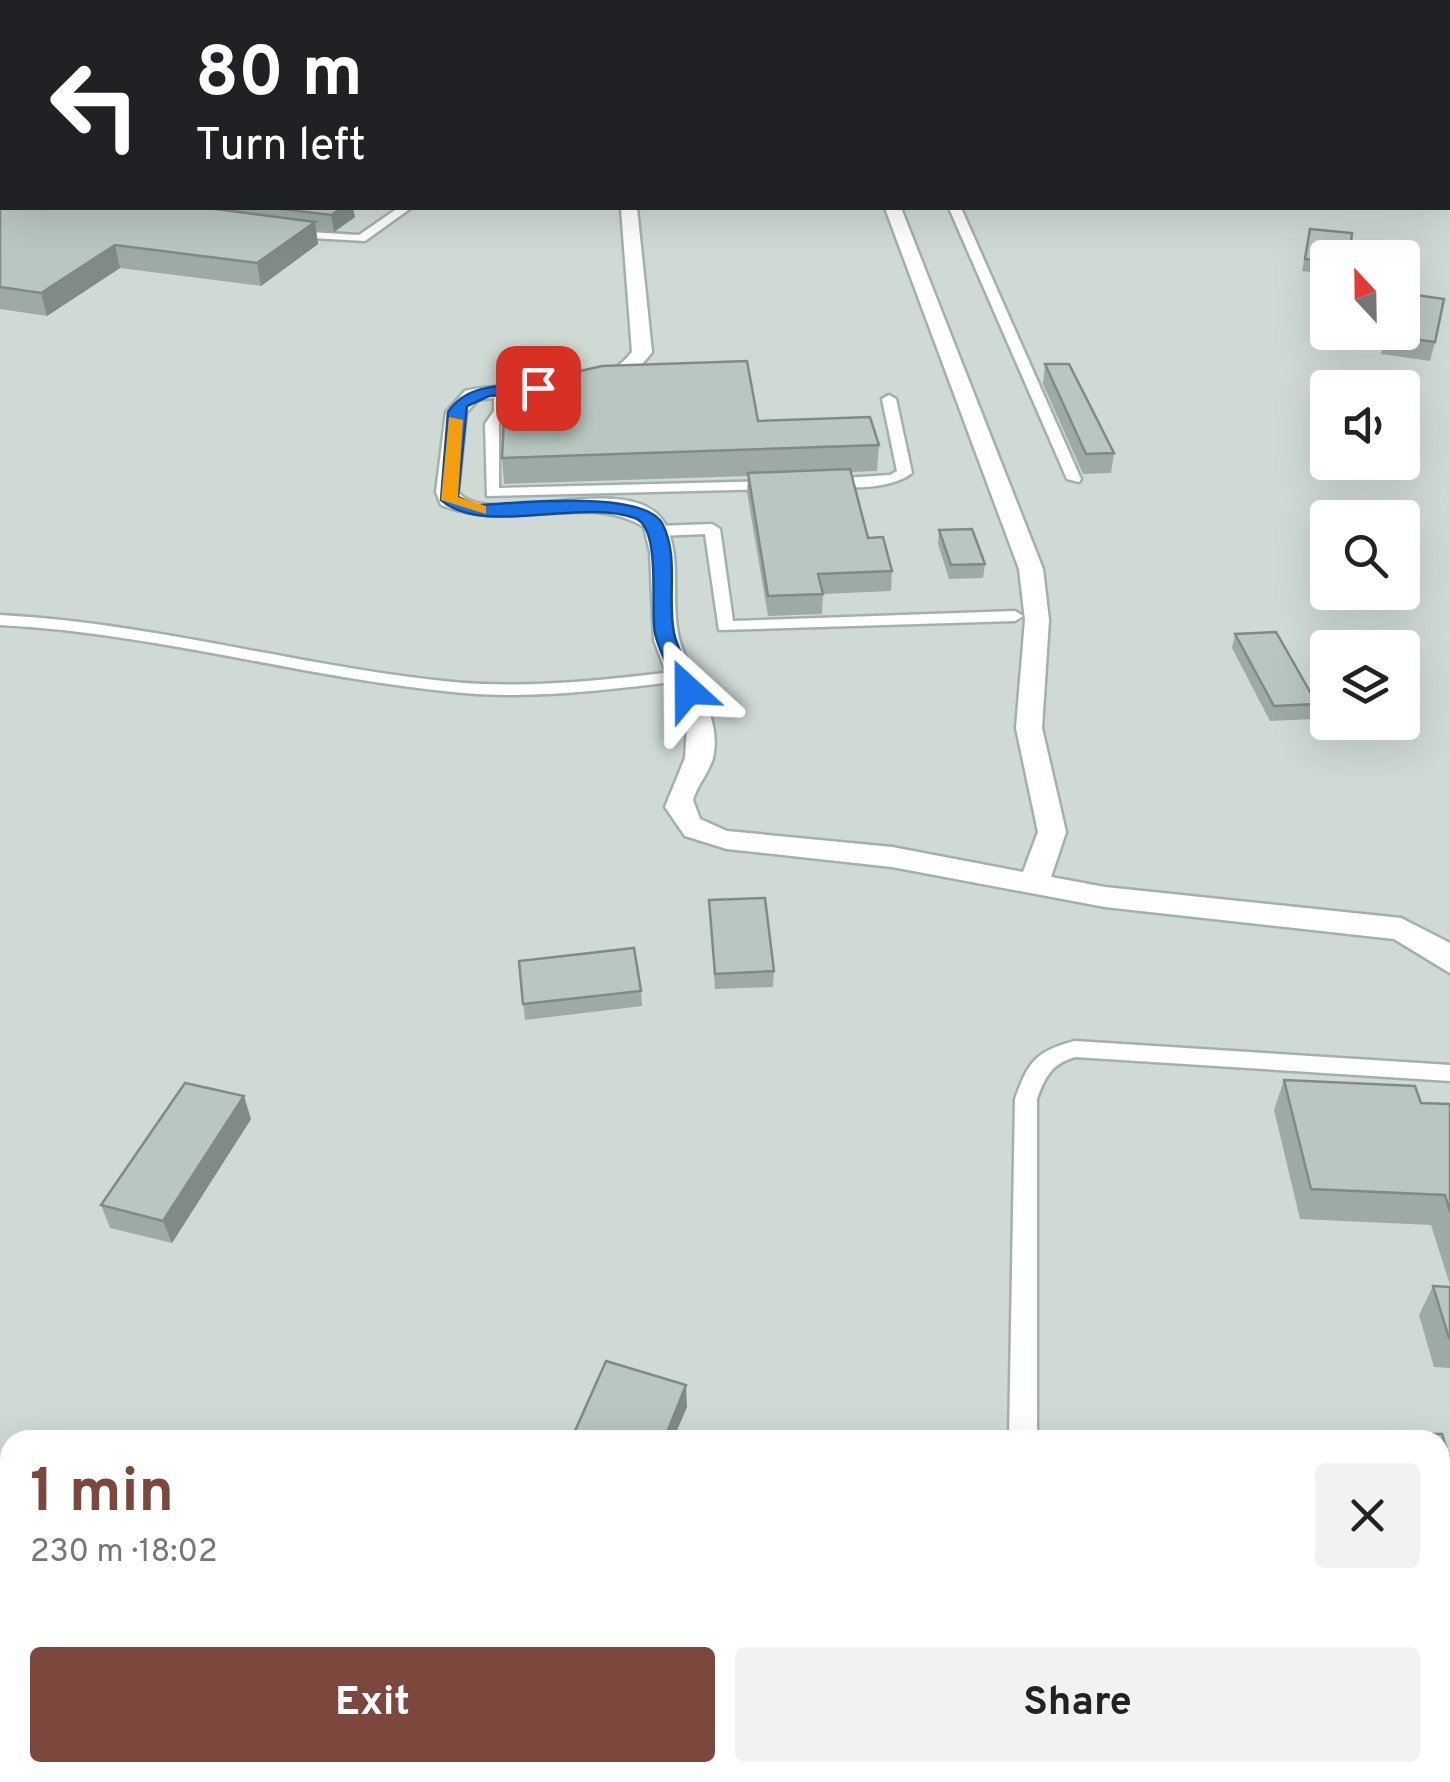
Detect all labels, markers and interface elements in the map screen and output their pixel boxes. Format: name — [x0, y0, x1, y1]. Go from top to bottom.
text: 80 m — [195, 32, 363, 121]
icon: left — [30, 40, 160, 170]
text: Turn left — [195, 119, 366, 176]
north arrow — [1310, 240, 1420, 350]
map controls — [1310, 240, 1420, 740]
pin — [496, 346, 581, 431]
icon: arrive — [511, 361, 566, 416]
button: sound — [1310, 370, 1420, 480]
button: search — [1310, 500, 1420, 610]
button: layers — [1310, 630, 1420, 740]
position arrow — [636, 638, 740, 742]
text: 1 min — [30, 1457, 174, 1533]
button: close — [1315, 1463, 1420, 1568]
text: 230 m · 18:02 — [30, 1533, 218, 1573]
button: Exit — [30, 1647, 715, 1762]
button: Share — [735, 1647, 1420, 1762]

